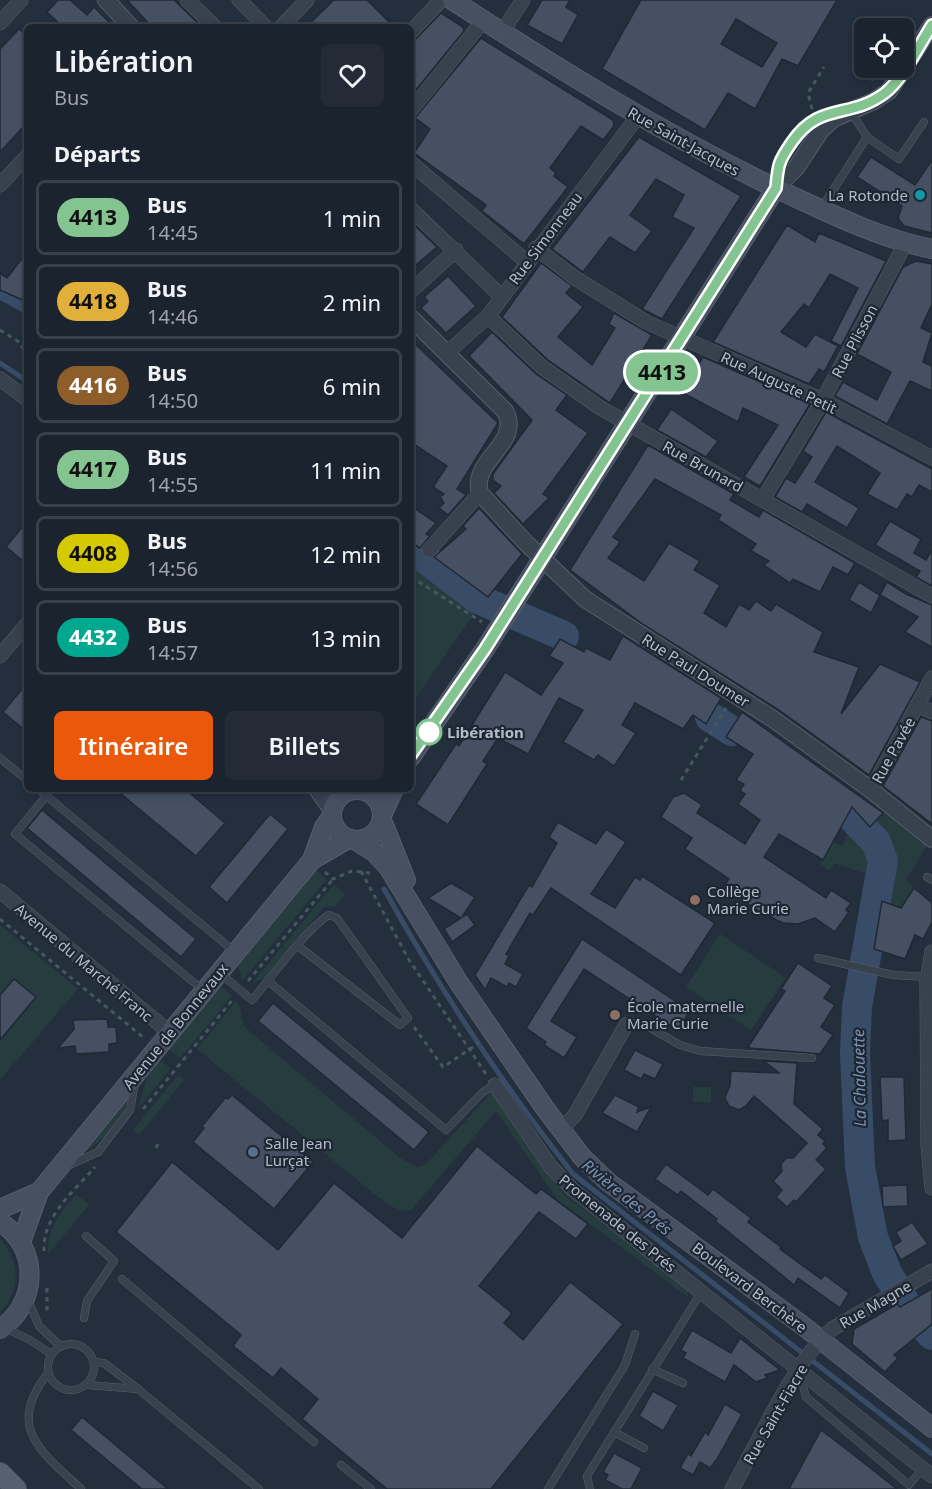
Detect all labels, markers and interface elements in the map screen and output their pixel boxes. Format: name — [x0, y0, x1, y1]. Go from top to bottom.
map controls — [854, 18, 914, 78]
button: locate — [854, 18, 914, 78]
text: Libération — [54, 42, 194, 80]
button: heart — [321, 44, 384, 107]
text: Bus — [54, 84, 89, 111]
street label: Rue Saint-Jacques — [625, 102, 743, 180]
text: Départs — [54, 138, 141, 168]
place label: La Rotonde — [828, 185, 908, 205]
street label: Rue Simonneau — [504, 188, 586, 288]
marker: La Rotonde — [913, 188, 927, 202]
text: Bus — [147, 189, 187, 219]
text: 4413 — [69, 203, 117, 231]
text: 1 min — [323, 203, 381, 233]
text: 14:45 — [147, 219, 198, 246]
text: Bus — [147, 273, 187, 303]
text: 4418 — [69, 287, 117, 315]
text: 2 min — [323, 287, 381, 317]
street label: Rue Plisson — [826, 301, 882, 381]
text: 14:46 — [147, 303, 198, 330]
street label: Rue Auguste Petit — [718, 346, 841, 418]
line badge: 4413 — [620, 352, 704, 392]
text: Bus — [147, 357, 187, 387]
text: 4413 — [638, 358, 686, 386]
text: 4416 — [69, 371, 117, 399]
text: 6 min — [323, 371, 381, 401]
text: 14:50 — [147, 387, 198, 414]
street label: Rue Brunard — [659, 436, 747, 496]
text: Bus — [147, 441, 187, 471]
text: 4417 — [69, 455, 117, 483]
text: 11 min — [310, 455, 381, 485]
text: 14:55 — [147, 471, 198, 498]
text: Bus — [147, 525, 187, 555]
text: 4408 — [69, 539, 117, 567]
text: 12 min — [310, 539, 381, 569]
text: 14:56 — [147, 555, 198, 582]
text: Bus — [147, 609, 187, 639]
text: 4432 — [69, 623, 117, 651]
text: 13 min — [310, 623, 381, 653]
street label: Rue Paul Doumer — [638, 629, 754, 711]
text: 14:57 — [147, 639, 198, 666]
button: Itinéraire — [54, 711, 213, 780]
button: Billets — [225, 711, 384, 780]
street label: Rue Pavée — [867, 713, 919, 787]
marker: Libération — [416, 719, 442, 745]
place label: Libération — [447, 722, 524, 742]
place label: Collège Marie Curie — [707, 881, 789, 918]
marker: Collège Marie Curie — [688, 893, 702, 907]
street label: Avenue du Marché Franc — [11, 898, 157, 1026]
street label: Avenue de Bonnevaux — [118, 959, 232, 1093]
place label: École maternelle Marie Curie — [627, 996, 744, 1033]
marker: École maternelle Marie Curie — [608, 1008, 622, 1022]
water label: La Chalouette — [847, 1029, 871, 1127]
place label: Salle Jean Lurçat — [265, 1133, 332, 1170]
marker: Salle Jean Lurçat — [246, 1145, 260, 1159]
water label: Rivière des Prés — [578, 1154, 676, 1240]
street label: Promenade des Prés — [555, 1170, 681, 1276]
street label: Boulevard Berchère — [689, 1237, 811, 1337]
street label: Rue Magne — [835, 1275, 915, 1333]
street label: Rue Saint-Fiacre — [738, 1360, 812, 1468]

